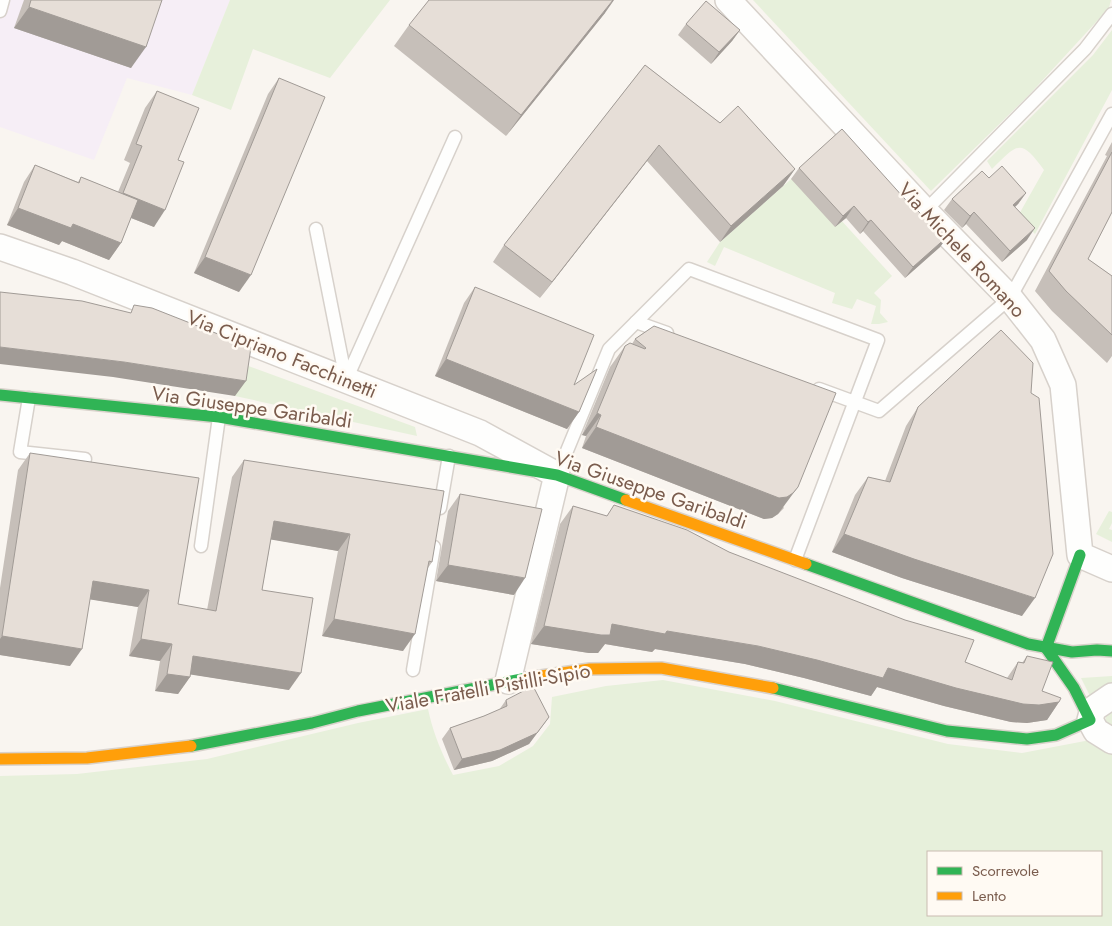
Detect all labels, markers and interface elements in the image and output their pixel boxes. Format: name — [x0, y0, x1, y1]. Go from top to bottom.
street label: Via Michele Romano — [891, 176, 1032, 324]
street label: Via Cipriano Facchinetti — [182, 303, 381, 406]
street label: Via Giuseppe Garibaldi — [150, 379, 354, 436]
street label: Via Giuseppe Garibaldi — [551, 444, 751, 537]
street label: Viale Fratelli Pistilli-Sipio — [384, 656, 593, 721]
legend — [927, 851, 1102, 916]
text: Scorrevole — [972, 860, 1039, 882]
text: Lento — [972, 885, 1006, 907]

